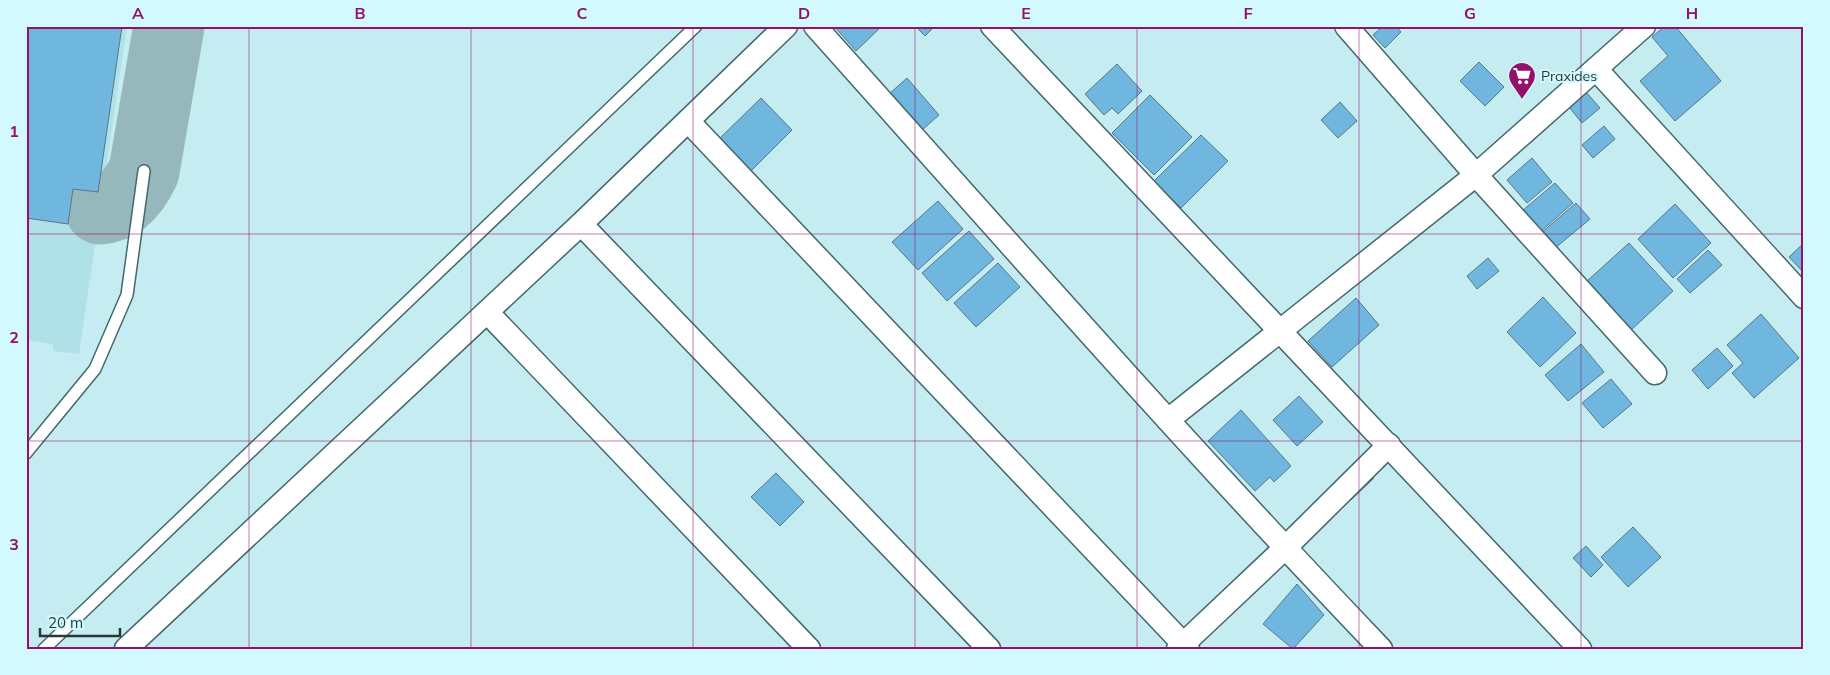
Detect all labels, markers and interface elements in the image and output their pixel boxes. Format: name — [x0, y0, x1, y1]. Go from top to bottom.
text: A — [132, 3, 144, 23]
text: B — [354, 3, 366, 23]
text: C — [577, 3, 588, 23]
text: D — [798, 3, 810, 23]
text: E — [1021, 3, 1031, 23]
text: F — [1243, 3, 1253, 23]
text: G — [1464, 3, 1476, 23]
text: H — [1686, 3, 1698, 23]
supermarket icon: Praxides — [1507, 61, 1537, 100]
place label: Praxides — [1541, 67, 1597, 85]
text: 1 — [9, 121, 19, 141]
text: 2 — [9, 327, 19, 347]
text: 3 — [9, 534, 19, 554]
scale bar — [40, 605, 120, 637]
text: 20 m — [48, 613, 83, 632]

